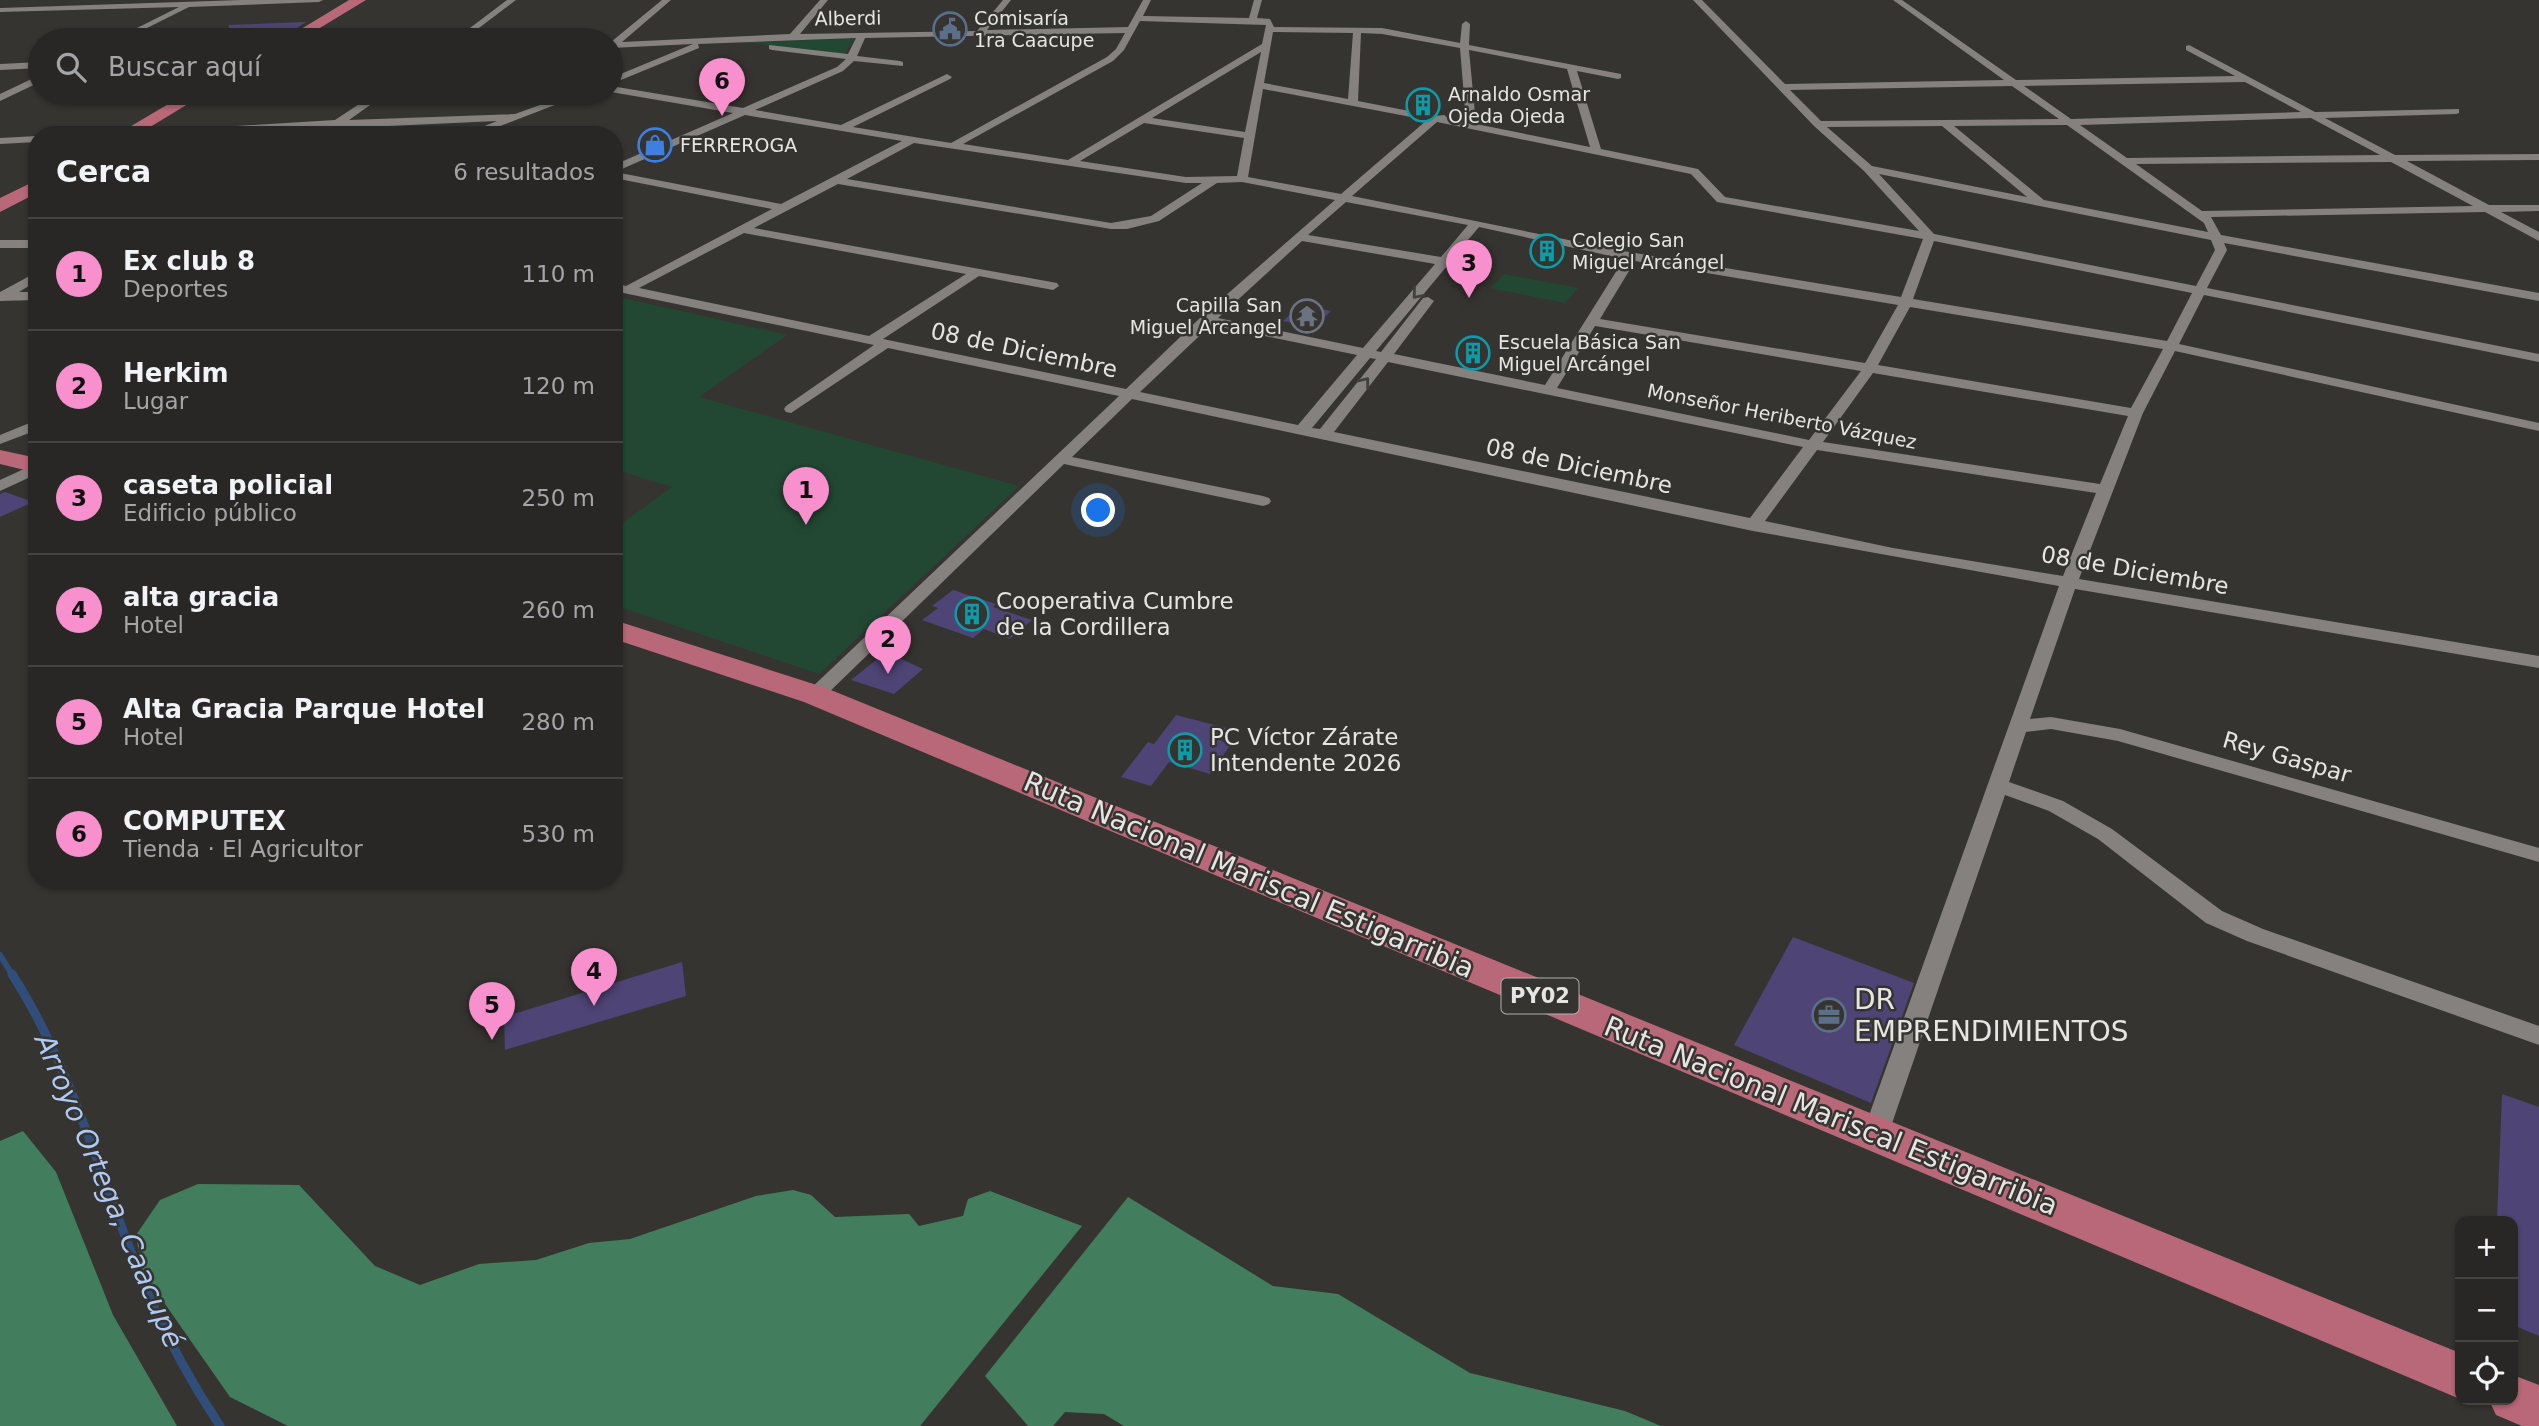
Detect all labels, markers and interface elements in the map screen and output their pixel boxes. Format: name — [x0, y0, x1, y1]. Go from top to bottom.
street label: Alberdi — [814, 6, 882, 30]
place label: Comisaría 1ra Caacupe — [974, 7, 1094, 51]
public building icon: Comisaría 1ra Caacupe — [931, 10, 969, 48]
search box — [28, 28, 623, 105]
icon: search — [52, 48, 90, 86]
text: Buscar aquí — [108, 52, 261, 82]
pin: 6 — [699, 58, 745, 116]
place label: Arnaldo Osmar Ojeda Ojeda — [1448, 83, 1590, 127]
building icon: Arnaldo Osmar Ojeda Ojeda — [1404, 86, 1442, 124]
shop icon: FERREROGA — [636, 126, 674, 164]
place label: FERREROGA — [680, 134, 797, 156]
text: Cerca — [56, 154, 151, 189]
text: 6 resultados — [453, 159, 595, 185]
place label: Colegio San Miguel Arcángel — [1572, 229, 1724, 273]
building icon: Colegio San Miguel Arcángel — [1528, 232, 1566, 270]
pin: 3 — [1446, 240, 1492, 298]
text: Ex club 8 — [123, 246, 255, 276]
text: 1 — [71, 261, 87, 287]
text: 110 m — [521, 261, 595, 287]
text: Deportes — [123, 276, 228, 302]
one-way arrow — [1413, 286, 1425, 299]
place label: Capilla San Miguel Arcangel — [1130, 294, 1282, 338]
temple icon: Capilla San Miguel Arcangel — [1288, 297, 1326, 335]
street label: 08 de Diciembre — [928, 318, 1120, 382]
place label: Escuela Básica San Miguel Arcángel — [1498, 331, 1681, 375]
building icon: Escuela Básica San Miguel Arcángel — [1454, 334, 1492, 372]
text: Herkim — [123, 358, 229, 388]
text: 2 — [71, 373, 87, 399]
text: 120 m — [521, 373, 595, 399]
one-way arrow — [1356, 377, 1369, 390]
street label: Monseñor Heriberto Vázquez — [1646, 379, 1919, 453]
text: Lugar — [123, 388, 188, 414]
street label: 08 de Diciembre — [1483, 434, 1675, 498]
pin: 1 — [783, 467, 829, 525]
text: caseta policial — [123, 470, 333, 500]
text: 3 — [71, 485, 87, 511]
text: 250 m — [521, 485, 595, 511]
your location — [1081, 493, 1115, 527]
text: Edificio público — [123, 500, 297, 526]
street label: 08 de Diciembre — [2039, 541, 2231, 599]
text: alta gracia — [123, 582, 279, 612]
place label: Cooperativa Cumbre de la Cordillera — [996, 588, 1234, 640]
building icon: Cooperativa Cumbre de la Cordillera — [953, 595, 991, 633]
text: 4 — [71, 597, 87, 623]
text: 260 m — [521, 597, 595, 623]
text: Hotel — [123, 612, 184, 638]
pin: 2 — [865, 616, 911, 674]
text: Alta Gracia Parque Hotel — [123, 694, 485, 724]
text: 5 — [71, 709, 87, 735]
text: 280 m — [521, 709, 595, 735]
text: Hotel — [123, 724, 184, 750]
place label: PC Víctor Zárate Intendente 2026 — [1210, 724, 1401, 776]
street label: Rey Gaspar — [2220, 726, 2355, 788]
building icon: PC Víctor Zárate Intendente 2026 — [1166, 731, 1204, 769]
street label: Ruta Nacional Mariscal Estigarribia — [1019, 765, 1479, 985]
text: COMPUTEX — [123, 806, 286, 836]
text: 6 — [71, 821, 87, 847]
text: 530 m — [521, 821, 595, 847]
text: Tienda · El Agricultor — [123, 836, 363, 862]
pin: 4 — [571, 948, 617, 1006]
road number: PY02 — [1502, 978, 1578, 1014]
pin: 5 — [469, 982, 515, 1040]
place label: DR EMPRENDIMIENTOS — [1854, 983, 2129, 1048]
office icon: DR EMPRENDIMIENTOS — [1810, 996, 1848, 1034]
street label: Ruta Nacional Mariscal Estigarribia — [1599, 1010, 2063, 1222]
water label: Arroyo Ortega, Caacupé — [27, 1027, 190, 1353]
map controls — [2455, 1216, 2518, 1405]
button: + — [2455, 1216, 2518, 1279]
button: − — [2455, 1279, 2518, 1342]
button: locate — [2455, 1342, 2518, 1405]

